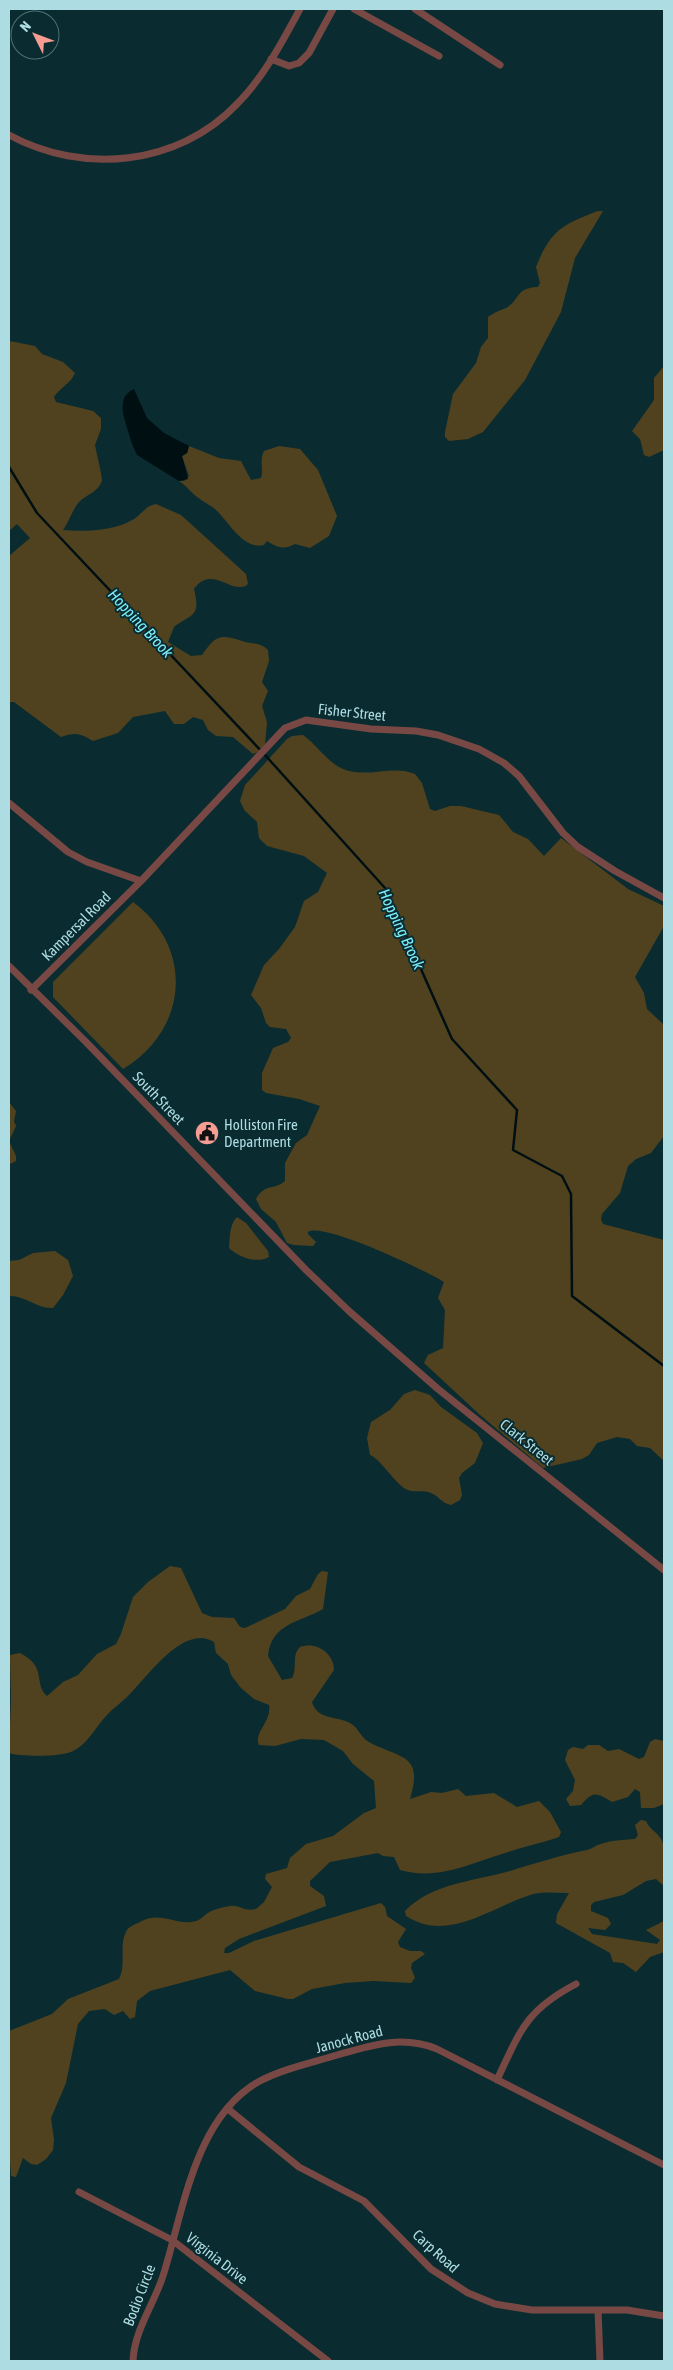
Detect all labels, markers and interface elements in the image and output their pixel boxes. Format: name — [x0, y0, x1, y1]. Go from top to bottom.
north arrow — [10, 10, 60, 60]
text: N — [17, 18, 34, 35]
water label: Hopping Brook — [104, 585, 178, 662]
street label: Fisher Street — [317, 700, 387, 724]
water label: Hopping Brook — [375, 886, 429, 974]
street label: Kampersal Road — [38, 888, 114, 964]
street label: South Street — [130, 1068, 188, 1128]
place label: Holliston Fire Department — [224, 1116, 298, 1150]
public building icon: Holliston Fire Department — [194, 1120, 220, 1146]
street label: Clark Street — [497, 1415, 557, 1469]
street label: Janock Road — [313, 2022, 385, 2056]
street label: Carp Road — [410, 2226, 462, 2276]
street label: Virginia Drive — [183, 2229, 251, 2287]
street label: Bodio Circle — [119, 2262, 159, 2328]

